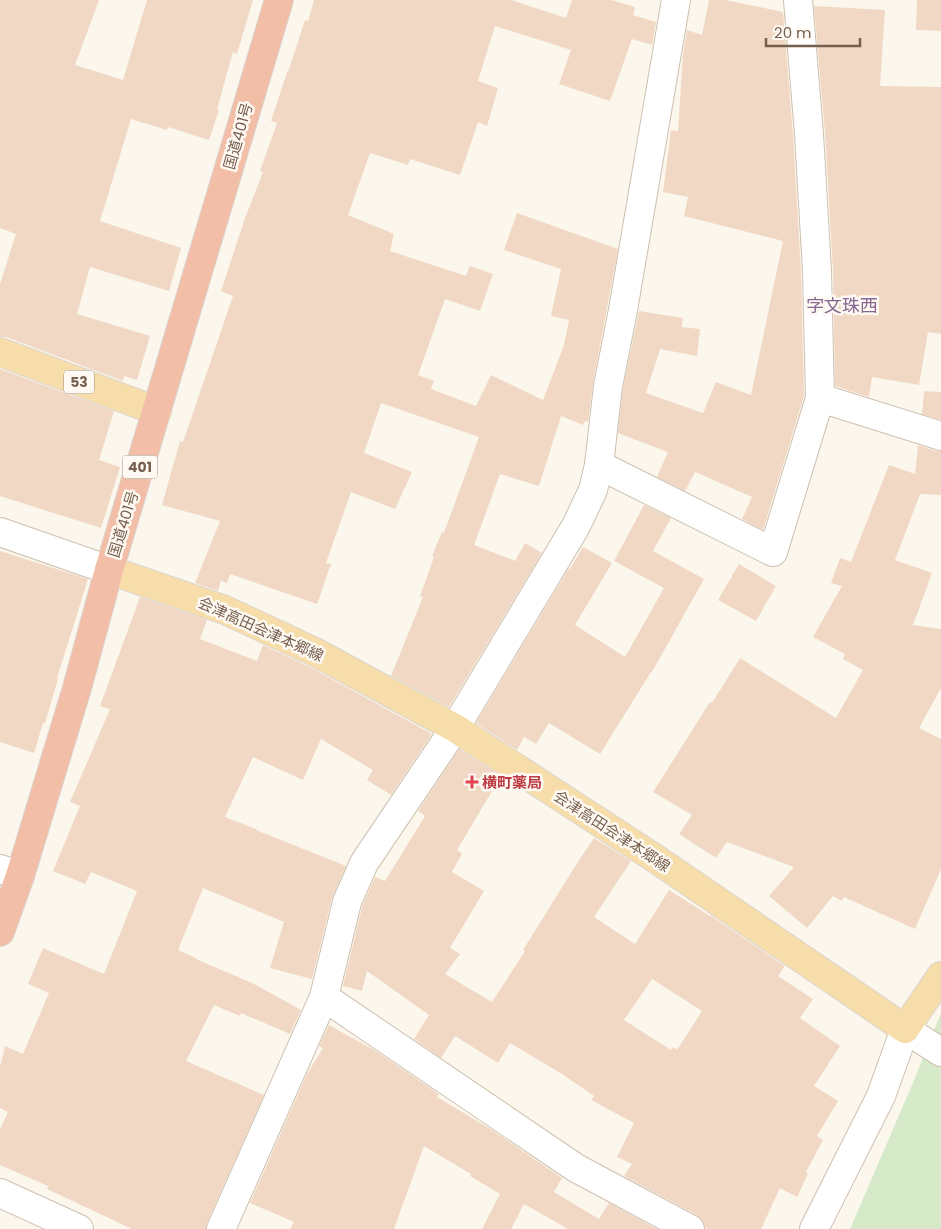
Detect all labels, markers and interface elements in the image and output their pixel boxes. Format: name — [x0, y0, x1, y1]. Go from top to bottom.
scale bar — [766, 15, 860, 47]
text: 20 m — [774, 22, 812, 43]
street label: 国道401号 — [218, 100, 258, 172]
district label: 字文珠西 — [806, 293, 878, 318]
road number: 53 — [64, 371, 94, 394]
road number: 401 — [122, 456, 158, 478]
street label: 国道401号 — [103, 488, 143, 560]
street label: 会津高田会津本郷線 — [195, 592, 327, 666]
place label: 横町薬局 — [482, 772, 542, 793]
marker: 横町薬局 — [466, 776, 478, 788]
street label: 会津高田会津本郷線 — [550, 785, 674, 877]

